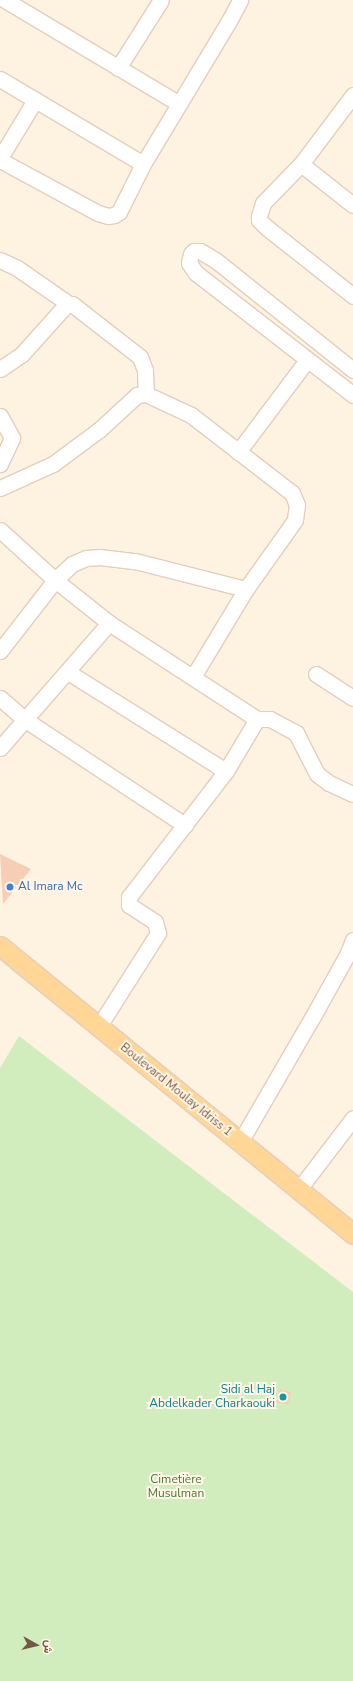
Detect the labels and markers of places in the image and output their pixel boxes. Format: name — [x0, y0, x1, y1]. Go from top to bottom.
place label: Al Imara Mc — [18, 880, 83, 894]
marker: Al Imara Mc — [5, 882, 15, 892]
place label: Sidi al Haj Abdelkader Charkaouki — [149, 1383, 275, 1411]
marker: Sidi al Haj Abdelkader Charkaouki — [278, 1392, 288, 1402]

